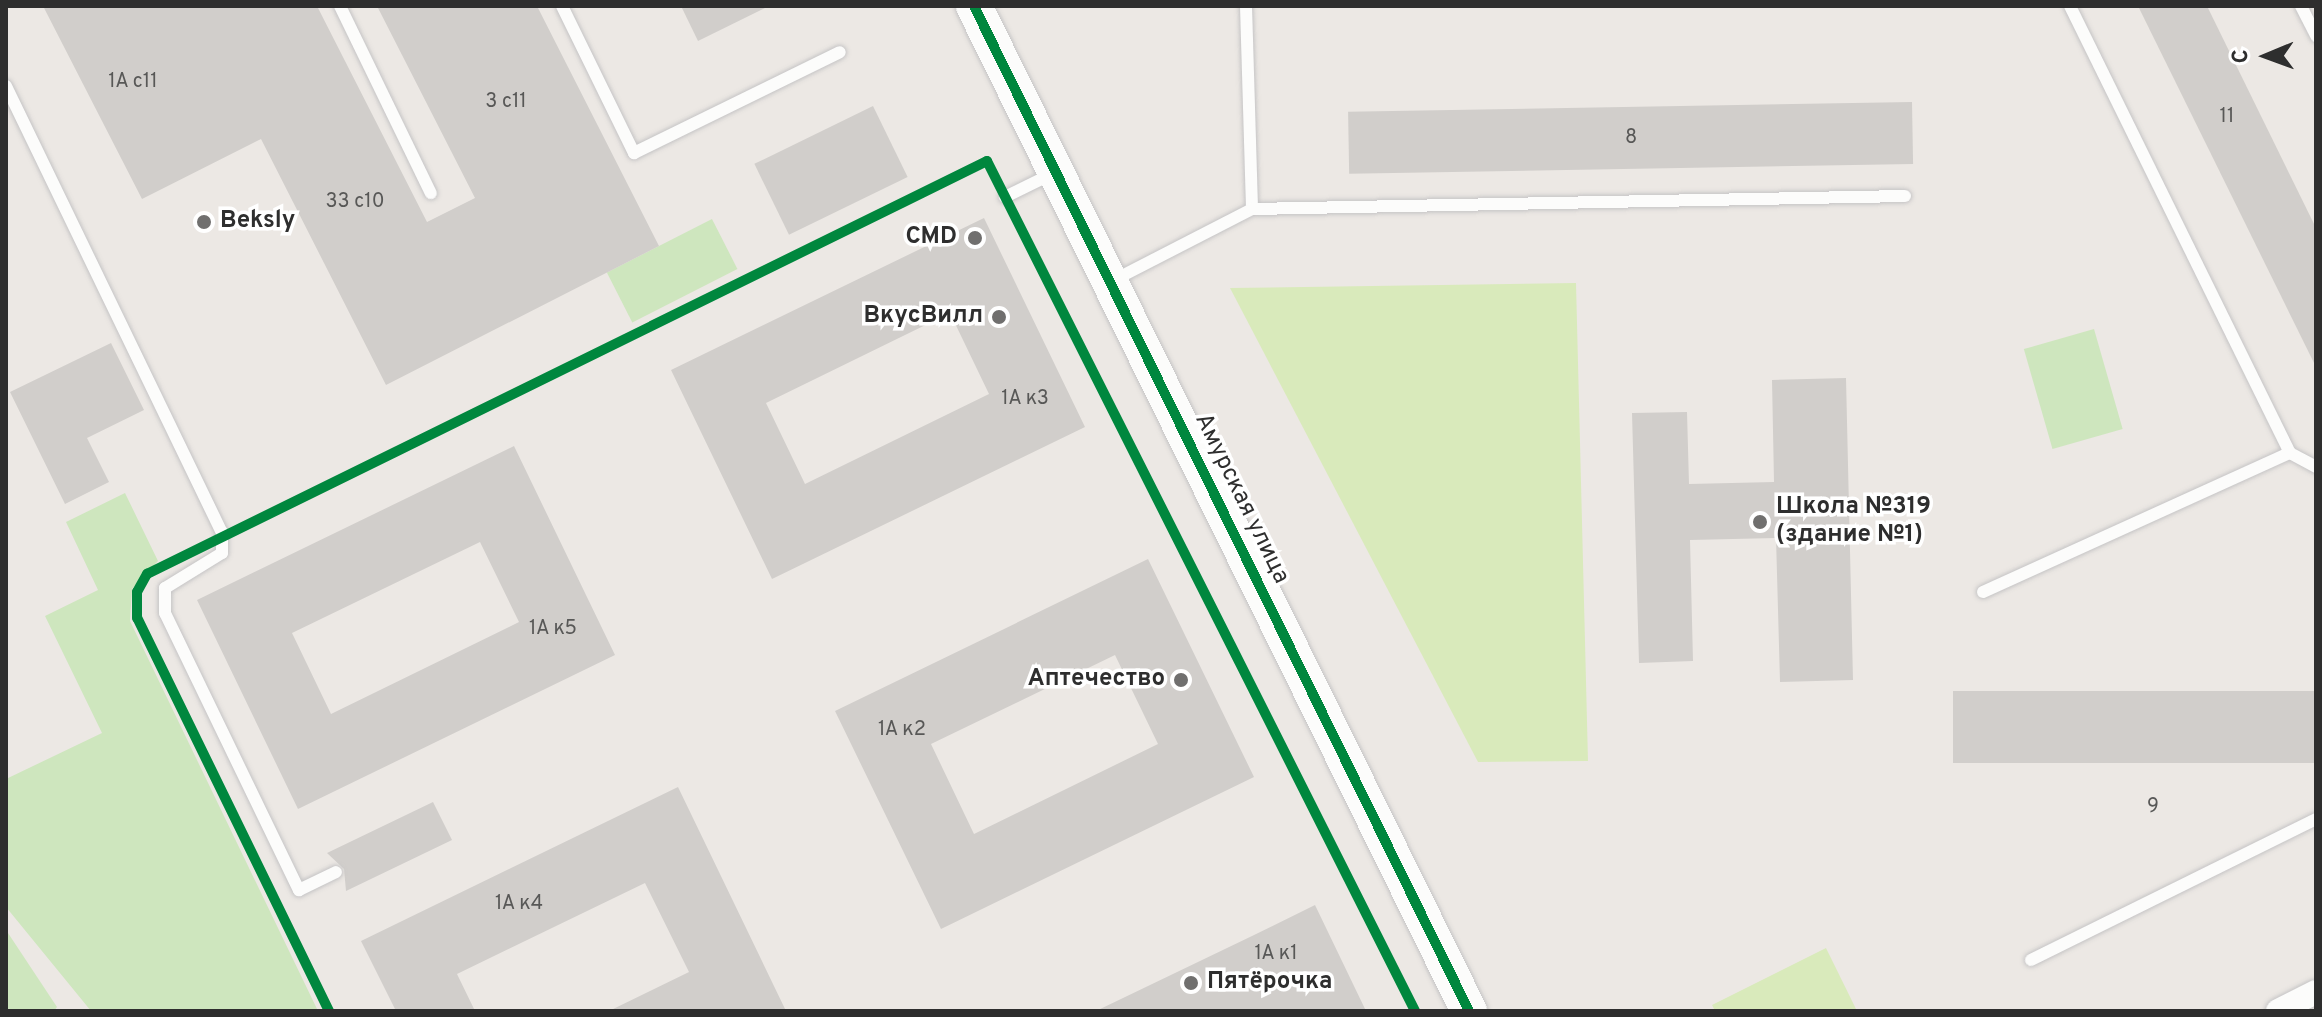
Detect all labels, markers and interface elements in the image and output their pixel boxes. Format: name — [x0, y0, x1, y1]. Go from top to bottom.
north arrow — [2226, 16, 2306, 96]
text: С — [2228, 49, 2255, 64]
house number: 1А с11 — [108, 70, 158, 94]
house number: 3 с11 — [485, 90, 527, 114]
house number: 11 — [2220, 105, 2234, 129]
house number: 8 — [1625, 126, 1637, 150]
house number: 33 с10 — [325, 190, 385, 214]
place label: Beksly — [220, 208, 295, 236]
marker: Beksly — [195, 213, 213, 231]
place label: CMD — [905, 224, 957, 252]
marker: CMD — [964, 227, 986, 249]
place label: ВкусВилл — [863, 303, 983, 331]
marker: ВкусВилл — [990, 308, 1008, 326]
house number: 1А к3 — [1001, 387, 1049, 411]
street label: Амурская улица — [1187, 409, 1295, 589]
place label: Школа №319 (здание №1) — [1776, 494, 1931, 550]
marker: Школа №319 (здание №1) — [1751, 513, 1769, 531]
house number: 1А к5 — [529, 617, 577, 641]
place label: Аптечество — [1028, 666, 1165, 694]
marker: Аптечество — [1172, 671, 1190, 689]
house number: 1А к2 — [878, 718, 926, 742]
house number: 9 — [2147, 795, 2159, 819]
house number: 1А к4 — [495, 892, 543, 916]
house number: 1А к1 — [1254, 942, 1298, 966]
place label: Пятёрочка — [1207, 969, 1332, 997]
marker: Пятёрочка — [1182, 974, 1200, 992]

